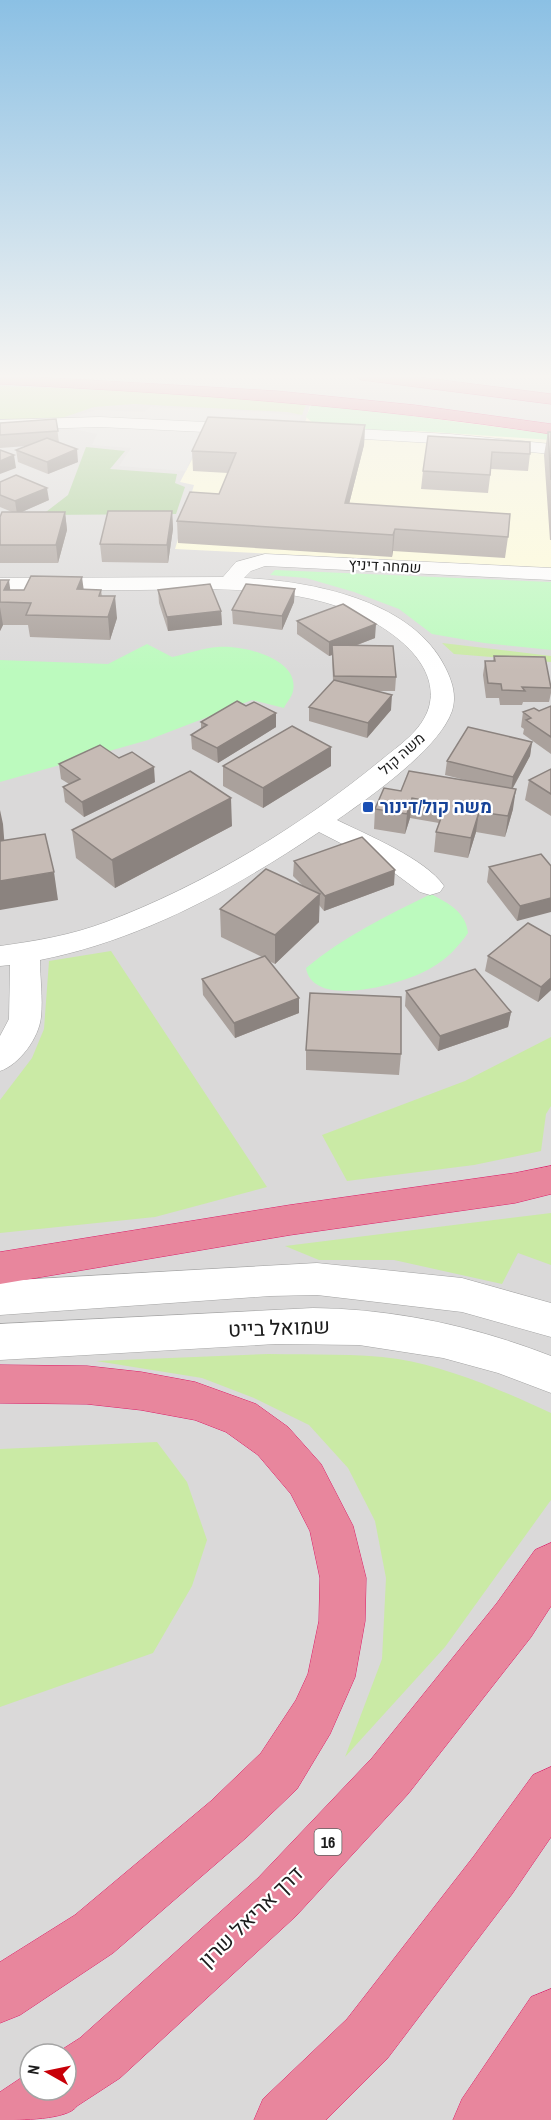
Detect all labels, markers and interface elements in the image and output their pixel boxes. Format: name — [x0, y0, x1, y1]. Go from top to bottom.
street label: שמחה דיניץ — [348, 553, 422, 578]
street label: משה קול — [374, 727, 429, 780]
place label: משה קול/דינור — [380, 794, 492, 819]
marker: משה קול/דינור — [361, 800, 375, 814]
street label: שמואל בייט — [228, 1311, 330, 1344]
road number: 16 — [314, 1829, 342, 1855]
street label: דרך אריאל שרון — [192, 1859, 309, 1974]
north arrow — [18, 2042, 78, 2102]
text: N — [22, 2063, 45, 2076]

